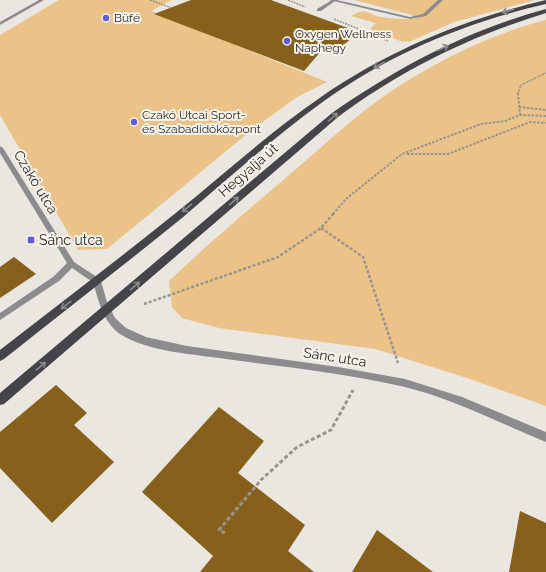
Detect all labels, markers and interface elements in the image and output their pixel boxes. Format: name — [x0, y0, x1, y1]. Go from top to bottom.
one-way arrow — [502, 8, 515, 15]
place label: Büfé — [114, 11, 140, 25]
marker: Büfé — [101, 13, 111, 23]
place label: Oxygen Wellness Naphegy — [295, 27, 391, 55]
marker: Oxygen Wellness Naphegy — [282, 36, 292, 46]
one-way arrow — [437, 44, 449, 51]
one-way arrow — [373, 61, 385, 69]
place label: Czakó Utcai Sport- és Szabadidőközpont — [142, 108, 261, 136]
one-way arrow — [328, 112, 339, 121]
marker: Czakó Utcai Sport- és Szabadidőközpont — [129, 117, 139, 127]
street label: Hegyalja út — [215, 140, 281, 200]
street label: Czakó utca — [11, 147, 61, 217]
one-way arrow — [229, 197, 239, 206]
one-way arrow — [182, 204, 193, 213]
place label: Sánc utca — [39, 232, 103, 248]
marker: Sánc utca — [26, 235, 36, 245]
one-way arrow — [130, 281, 141, 290]
one-way arrow — [61, 300, 72, 309]
street label: Sánc utca — [302, 344, 368, 370]
one-way arrow — [35, 362, 46, 371]

